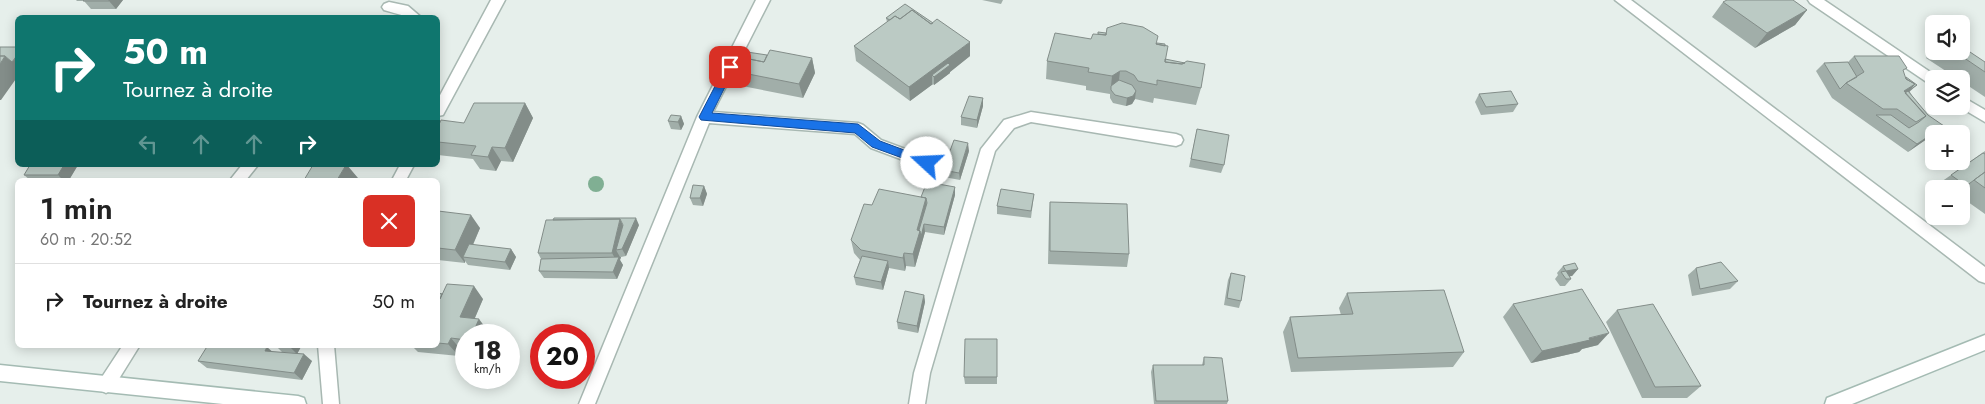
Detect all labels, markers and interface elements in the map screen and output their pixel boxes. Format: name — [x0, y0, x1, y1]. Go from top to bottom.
map controls — [1925, 15, 1970, 225]
button: sound — [1925, 15, 1970, 60]
text: 50 m — [123, 27, 208, 77]
icon: right — [40, 35, 105, 100]
pin — [709, 46, 751, 88]
icon: arrive — [716, 53, 744, 81]
button: layers — [1925, 70, 1970, 115]
text: Tournez à droite — [123, 73, 273, 105]
button: + — [1925, 125, 1970, 170]
icon: left — [134, 130, 162, 158]
icon: ahead — [187, 130, 215, 158]
icon: ahead — [240, 130, 268, 158]
icon: right — [293, 130, 321, 158]
position arrow — [900, 136, 952, 188]
button: − — [1925, 180, 1970, 225]
text: 1 min — [40, 187, 113, 230]
button: close — [363, 195, 415, 247]
text: 60 m · 20:52 — [40, 228, 132, 251]
icon: right — [40, 287, 68, 315]
text: Tournez à droite — [83, 288, 228, 315]
text: 50 m — [372, 288, 415, 315]
speed limit sign: 20 — [530, 324, 595, 389]
text: 18 — [473, 332, 502, 368]
text: km/h — [474, 360, 501, 378]

